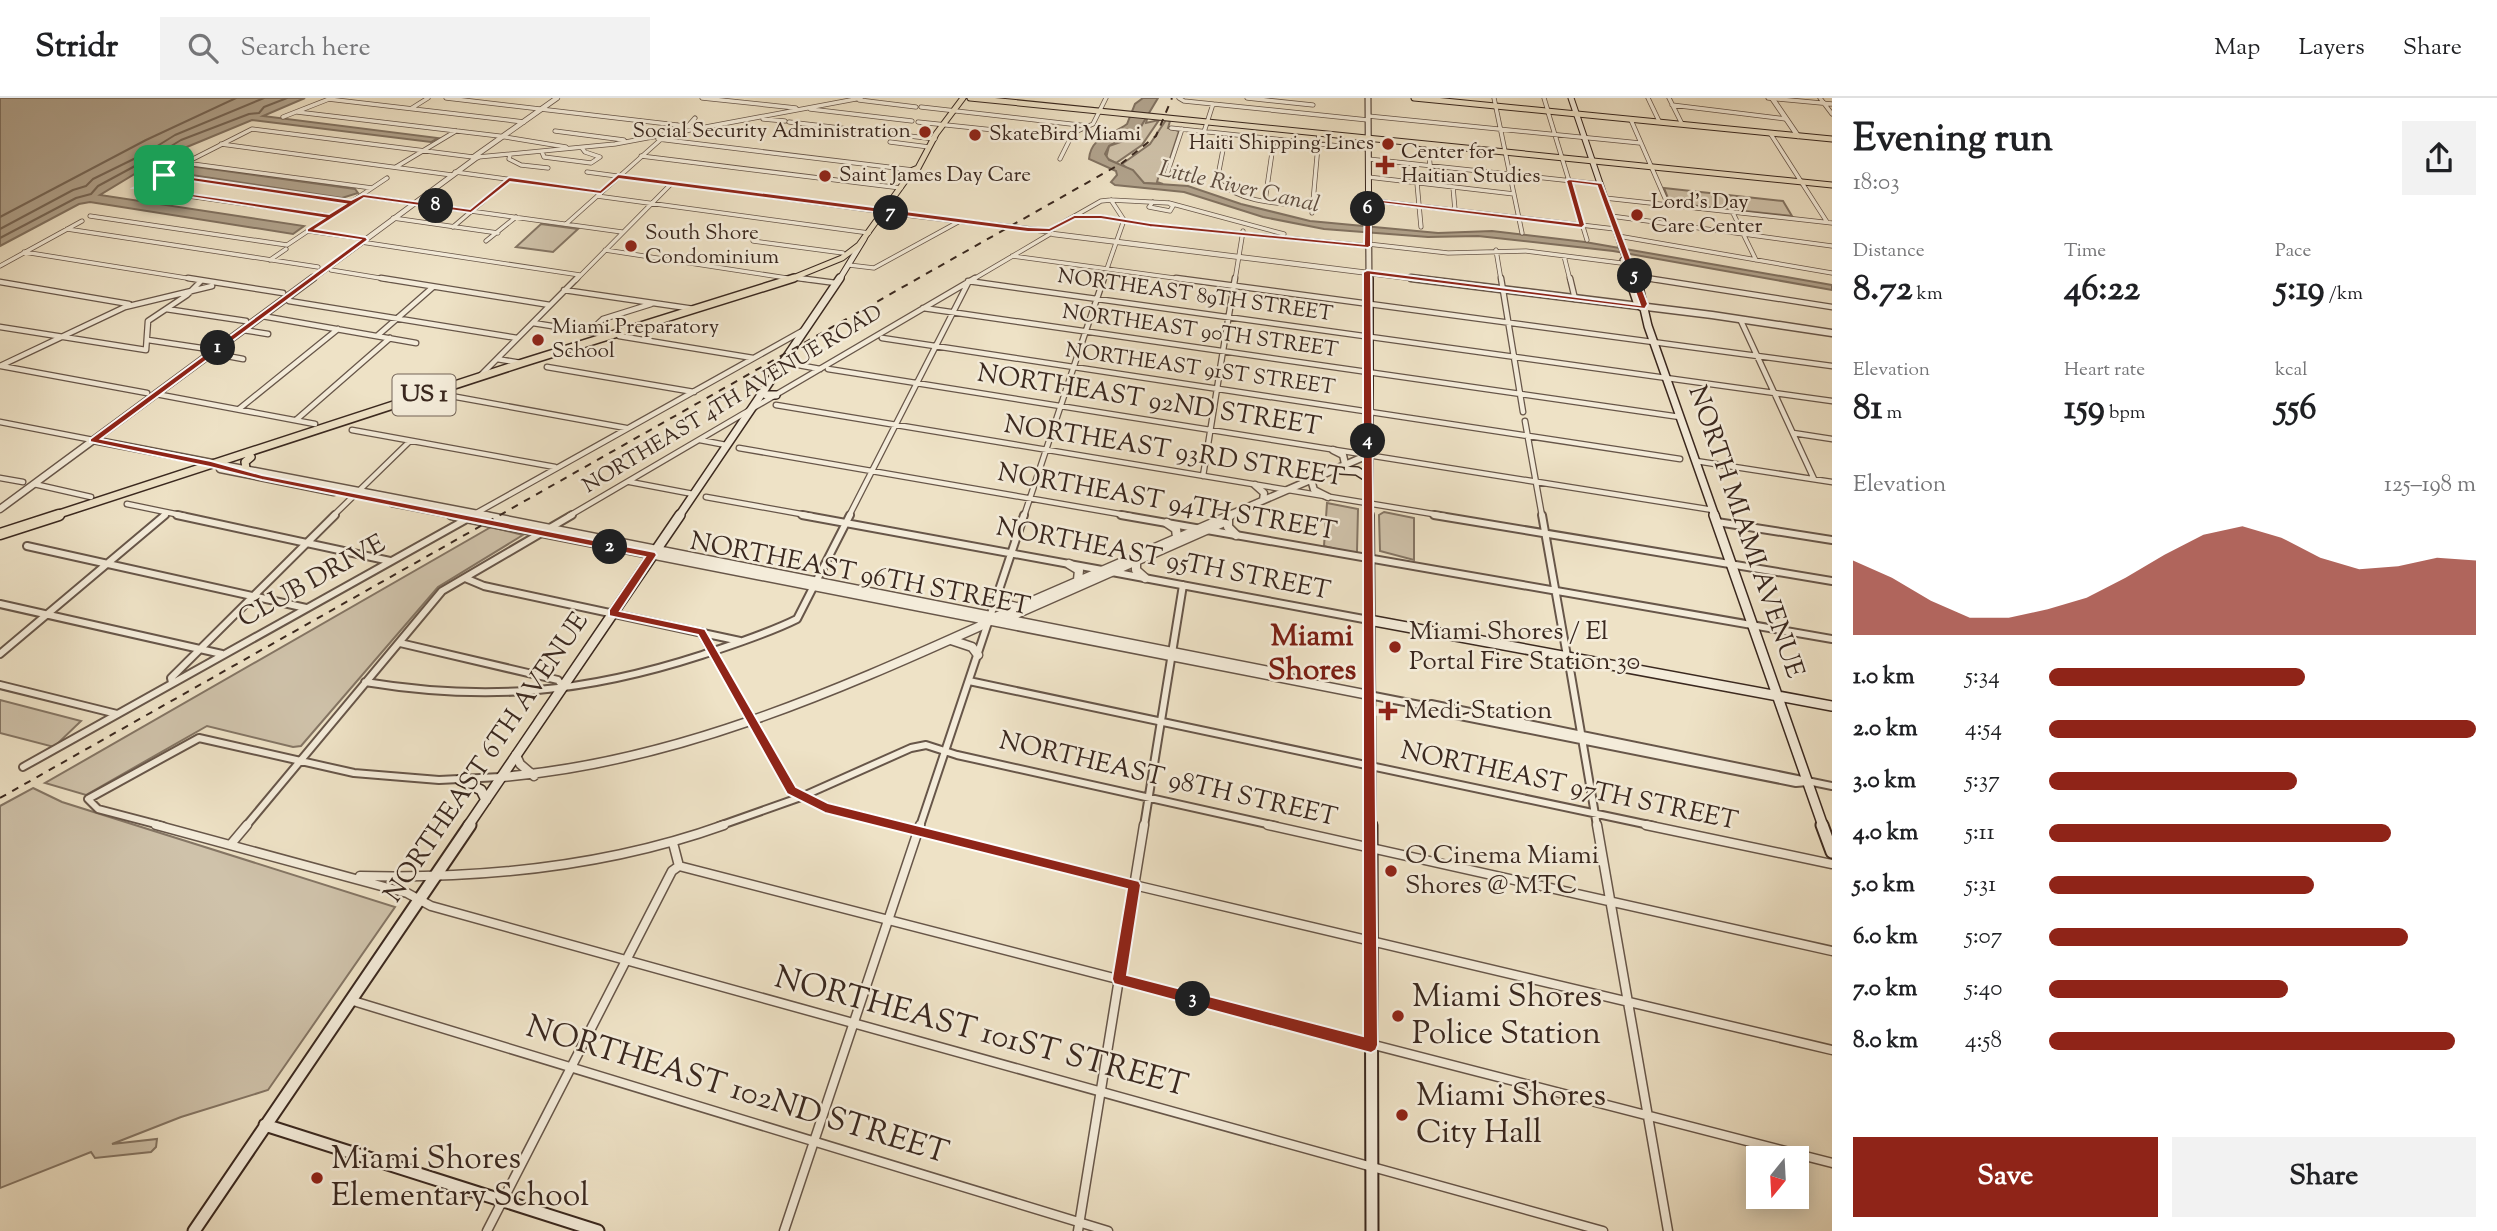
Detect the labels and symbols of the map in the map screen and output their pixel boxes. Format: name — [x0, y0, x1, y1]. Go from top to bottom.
place label: Social Security Administration — [632, 117, 911, 147]
place label: SkateBird Miami — [989, 120, 1141, 150]
marker: Social Security Administration — [917, 124, 933, 140]
marker: SkateBird Miami — [967, 127, 983, 143]
place label: Haiti Shipping Lines — [1189, 129, 1374, 159]
marker: Haiti Shipping Lines — [1380, 136, 1396, 152]
place label: Center for Haitian Studies — [1401, 138, 1540, 192]
pin — [134, 145, 194, 205]
water label: Little River Canal — [1155, 153, 1323, 223]
marker: Center for Haitian Studies — [1375, 155, 1395, 175]
place label: Saint James Day Care — [839, 161, 1031, 191]
marker: Saint James Day Care — [817, 168, 833, 184]
pin: 8 — [418, 188, 453, 224]
place label: Lord's Day Care Center — [1651, 188, 1762, 242]
pin: 6 — [1350, 192, 1386, 226]
pin: 7 — [874, 195, 908, 230]
marker: Lord's Day Care Center — [1629, 207, 1645, 223]
place label: South Shore Condominium — [645, 219, 779, 273]
marker: South Shore Condominium — [623, 238, 639, 254]
pin: 5 — [1618, 258, 1652, 294]
street label: NORTHEAST 89TH STREET — [1055, 262, 1335, 330]
street label: NORTHEAST 4TH AVENUE ROAD — [577, 298, 889, 502]
street label: NORTHEAST 90TH STREET — [1060, 298, 1340, 366]
place label: Miami Preparatory School — [552, 313, 720, 367]
pin: 1 — [200, 330, 235, 366]
marker: Miami Preparatory School — [530, 332, 546, 348]
street label: NORTHEAST 91ST STREET — [1063, 336, 1337, 404]
street label: NORTHEAST 92ND STREET — [974, 356, 1324, 446]
road number: US 1 — [392, 374, 456, 416]
street label: NORTH MIAMI AVENUE — [1678, 381, 1813, 683]
street label: NORTHEAST 93RD STREET — [1001, 407, 1347, 497]
pin: 4 — [1350, 424, 1386, 458]
street label: NORTHEAST 94TH STREET — [994, 455, 1340, 551]
street label: NORTHEAST 95TH STREET — [993, 509, 1333, 611]
street label: NORTHEAST 96TH STREET — [687, 524, 1033, 626]
street label: CLUB DRIVE — [232, 526, 393, 638]
pin: 2 — [592, 530, 628, 564]
street label: NORTHEAST 6TH AVENUE — [376, 605, 598, 911]
place label: Miami Shores / El Portal Fire Station 30 — [1409, 614, 1640, 681]
district label: Miami Shores — [1268, 616, 1357, 693]
marker: Miami Shores / El Portal Fire Station 30 — [1387, 639, 1403, 655]
place label: Medi-Station — [1404, 693, 1552, 730]
marker: Medi-Station — [1378, 701, 1398, 721]
street label: NORTHEAST 98TH STREET — [995, 723, 1341, 837]
street label: NORTHEAST 97TH STREET — [1397, 733, 1741, 841]
place label: O Cinema Miami Shores @ MTC — [1405, 838, 1599, 905]
marker: O Cinema Miami Shores @ MTC — [1383, 863, 1399, 879]
street label: NORTHEAST 101ST STREET — [769, 956, 1193, 1110]
place label: Miami Shores Police Station — [1412, 975, 1602, 1058]
pin: 3 — [1176, 982, 1210, 1016]
street label: NORTHEAST 102ND STREET — [520, 1005, 954, 1177]
marker: Miami Shores Police Station — [1390, 1008, 1406, 1024]
place label: Miami Shores City Hall — [1416, 1074, 1606, 1157]
marker: Miami Shores City Hall — [1394, 1107, 1410, 1123]
place label: Miami Shores Elementary School — [331, 1137, 589, 1220]
north arrow — [1746, 1146, 1810, 1209]
marker: Miami Shores Elementary School — [309, 1170, 325, 1186]

